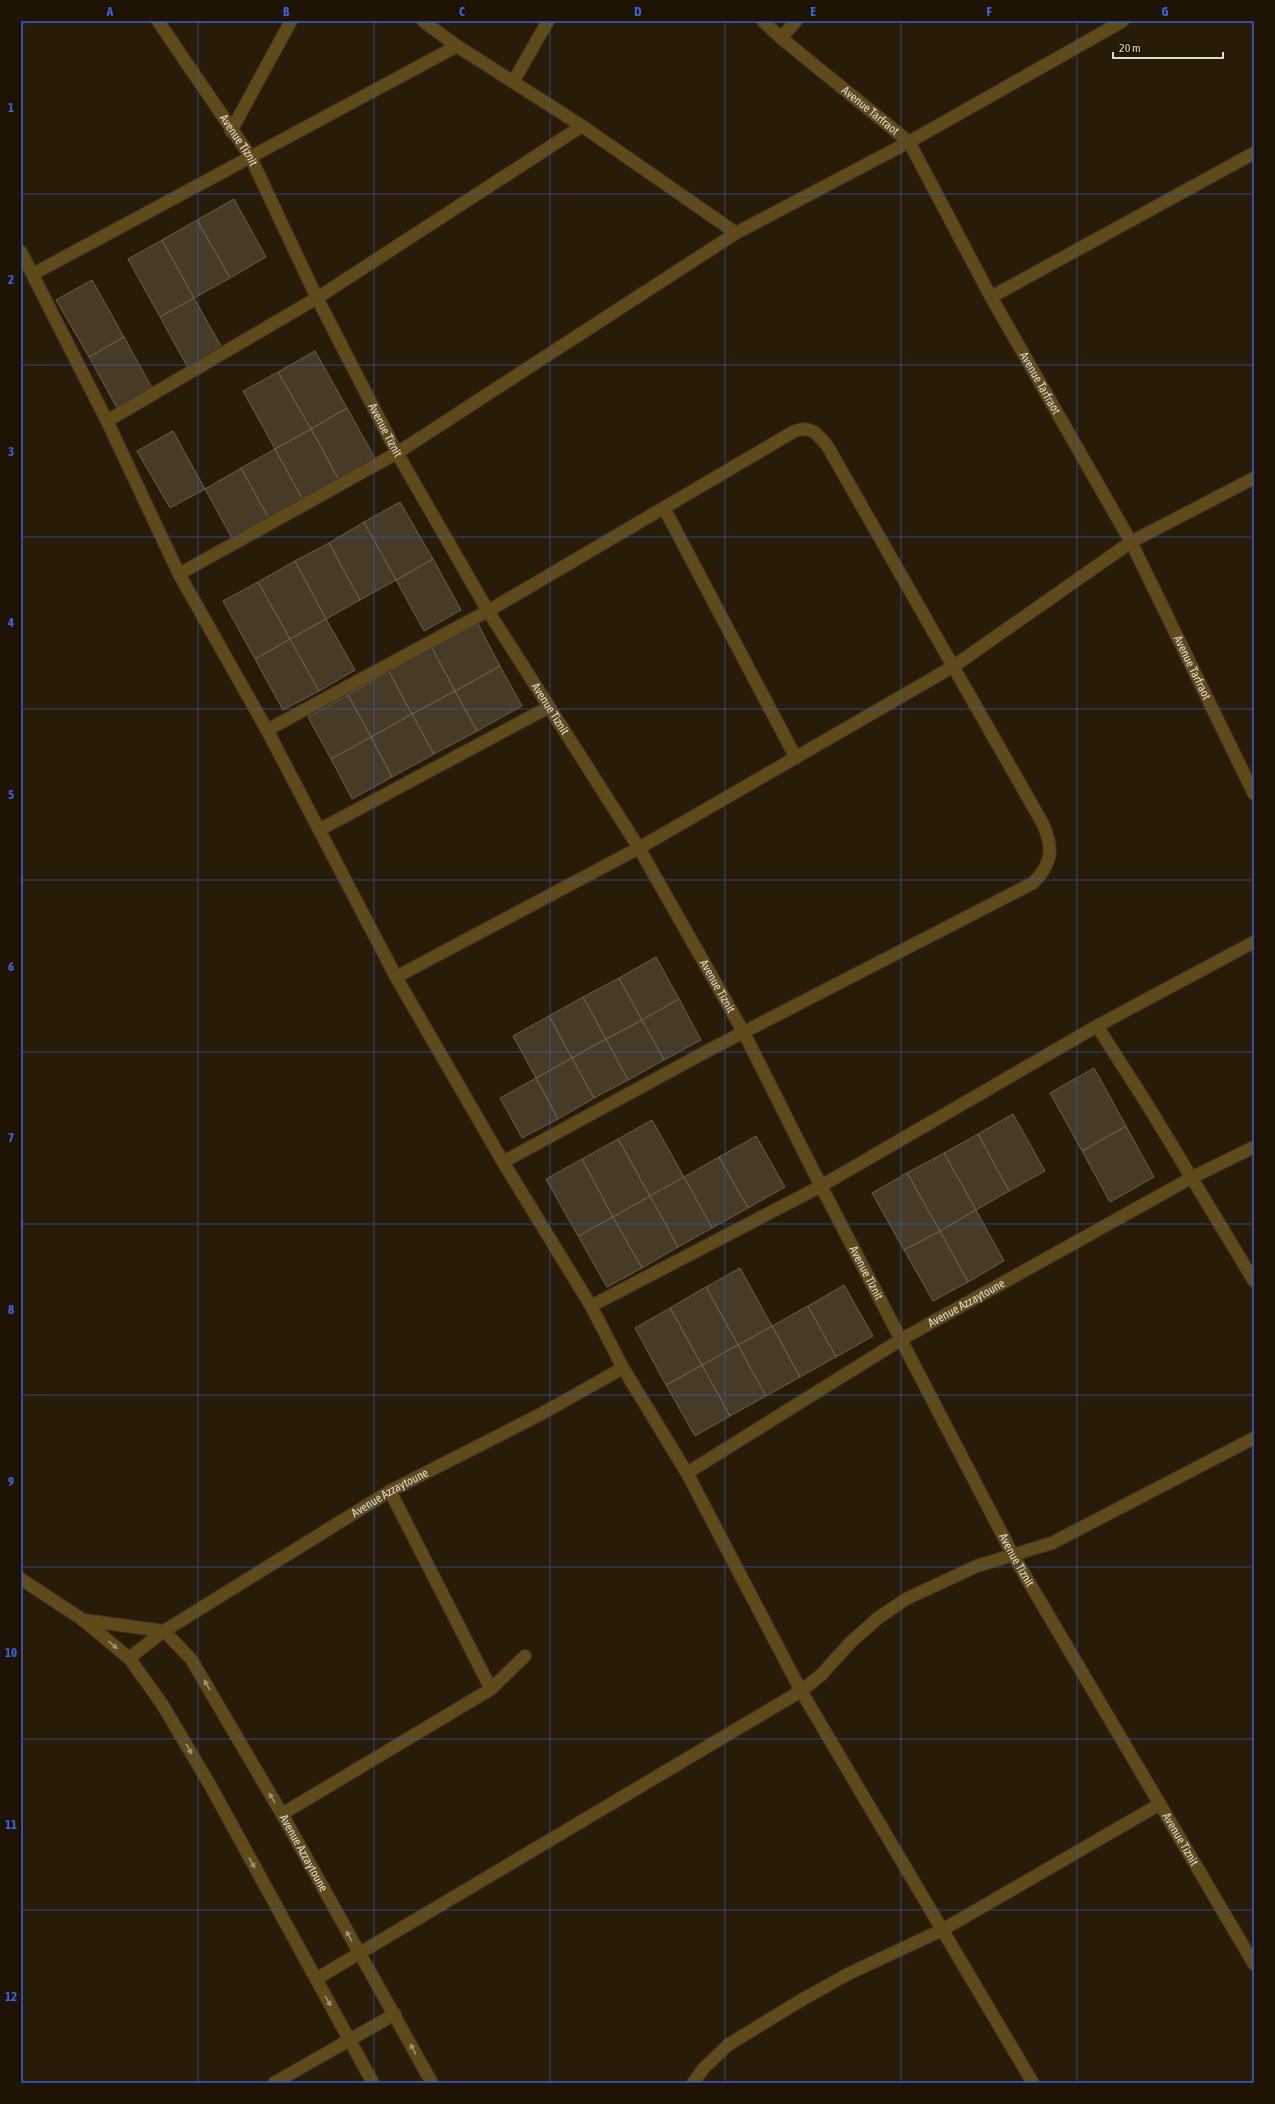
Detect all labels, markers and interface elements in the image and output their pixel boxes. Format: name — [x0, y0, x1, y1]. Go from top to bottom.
text: A — [106, 4, 114, 19]
text: B — [283, 4, 290, 19]
text: C — [459, 4, 465, 19]
text: D — [634, 4, 642, 19]
text: E — [810, 4, 816, 19]
text: F — [986, 4, 992, 19]
text: G — [1162, 4, 1169, 19]
scale bar — [1113, 34, 1223, 60]
text: 20 m — [1119, 41, 1141, 55]
street label: Avenue Tarfraot — [839, 83, 902, 138]
text: 1 — [8, 100, 14, 115]
street label: Avenue Tiznit — [217, 112, 261, 169]
text: 2 — [8, 272, 14, 287]
street label: Avenue Tarfraot — [1017, 349, 1064, 417]
street label: Avenue Tiznit — [365, 401, 405, 460]
text: 3 — [8, 444, 14, 459]
text: 4 — [7, 615, 14, 630]
street label: Avenue Tarfraot — [1171, 633, 1214, 702]
street label: Avenue Tiznit — [528, 680, 572, 738]
text: 5 — [8, 787, 14, 802]
street label: Avenue Tiznit — [697, 957, 738, 1016]
text: 6 — [8, 959, 14, 974]
text: 7 — [8, 1130, 14, 1145]
street label: Avenue Tiznit — [846, 1243, 886, 1303]
street label: Avenue Azzaytoune — [925, 1276, 1007, 1330]
text: 8 — [8, 1302, 14, 1317]
street label: Avenue Azzaytoune — [349, 1466, 431, 1520]
text: 9 — [8, 1474, 14, 1489]
street label: Avenue Tiznit — [996, 1531, 1037, 1590]
one-way arrow — [108, 1640, 119, 1649]
text: 10 — [5, 1645, 17, 1660]
one-way arrow — [203, 1679, 210, 1691]
one-way arrow — [185, 1743, 192, 1755]
one-way arrow — [269, 1792, 276, 1804]
street label: Avenue Tiznit — [1159, 1810, 1202, 1869]
street label: Avenue Azzaytoune — [277, 1812, 331, 1894]
text: 11 — [5, 1817, 17, 1832]
one-way arrow — [249, 1857, 255, 1869]
one-way arrow — [346, 1930, 352, 1942]
text: 12 — [5, 1989, 17, 2004]
one-way arrow — [325, 1995, 332, 2007]
one-way arrow — [410, 2043, 417, 2054]

